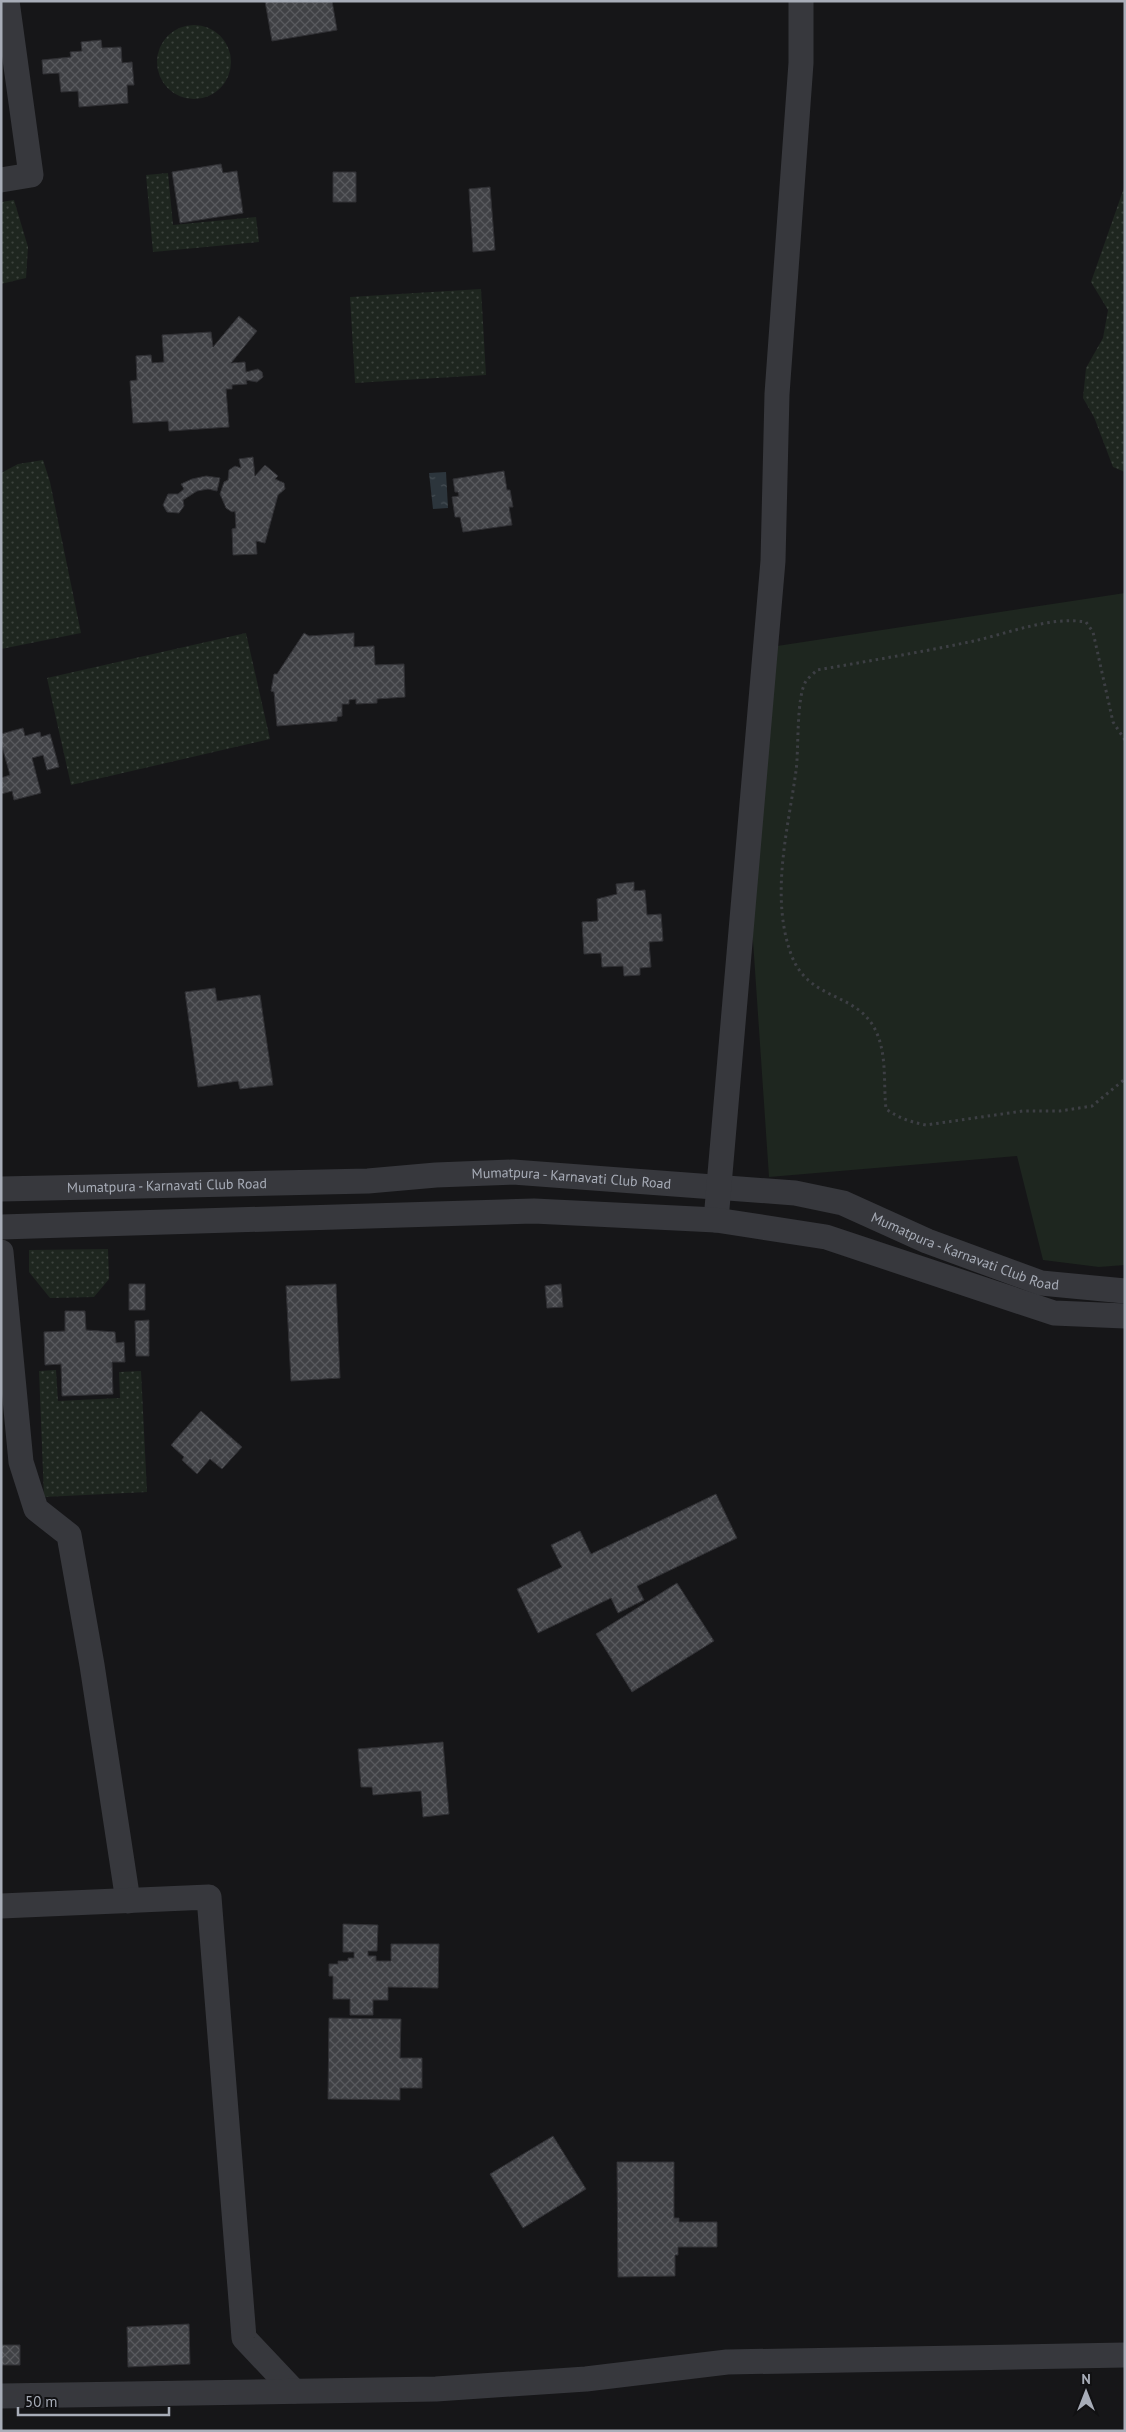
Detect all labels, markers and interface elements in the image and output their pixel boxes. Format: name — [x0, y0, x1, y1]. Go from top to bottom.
street label: Mumatpura - Karnavati Club Road — [471, 1163, 672, 1193]
street label: Mumatpura - Karnavati Club Road — [67, 1174, 267, 1197]
street label: Mumatpura - Karnavati Club Road — [868, 1208, 1060, 1294]
north arrow — [1061, 2367, 1111, 2417]
text: N — [1081, 2370, 1091, 2388]
scale bar — [18, 2384, 169, 2416]
text: 50 m — [25, 2392, 58, 2411]

